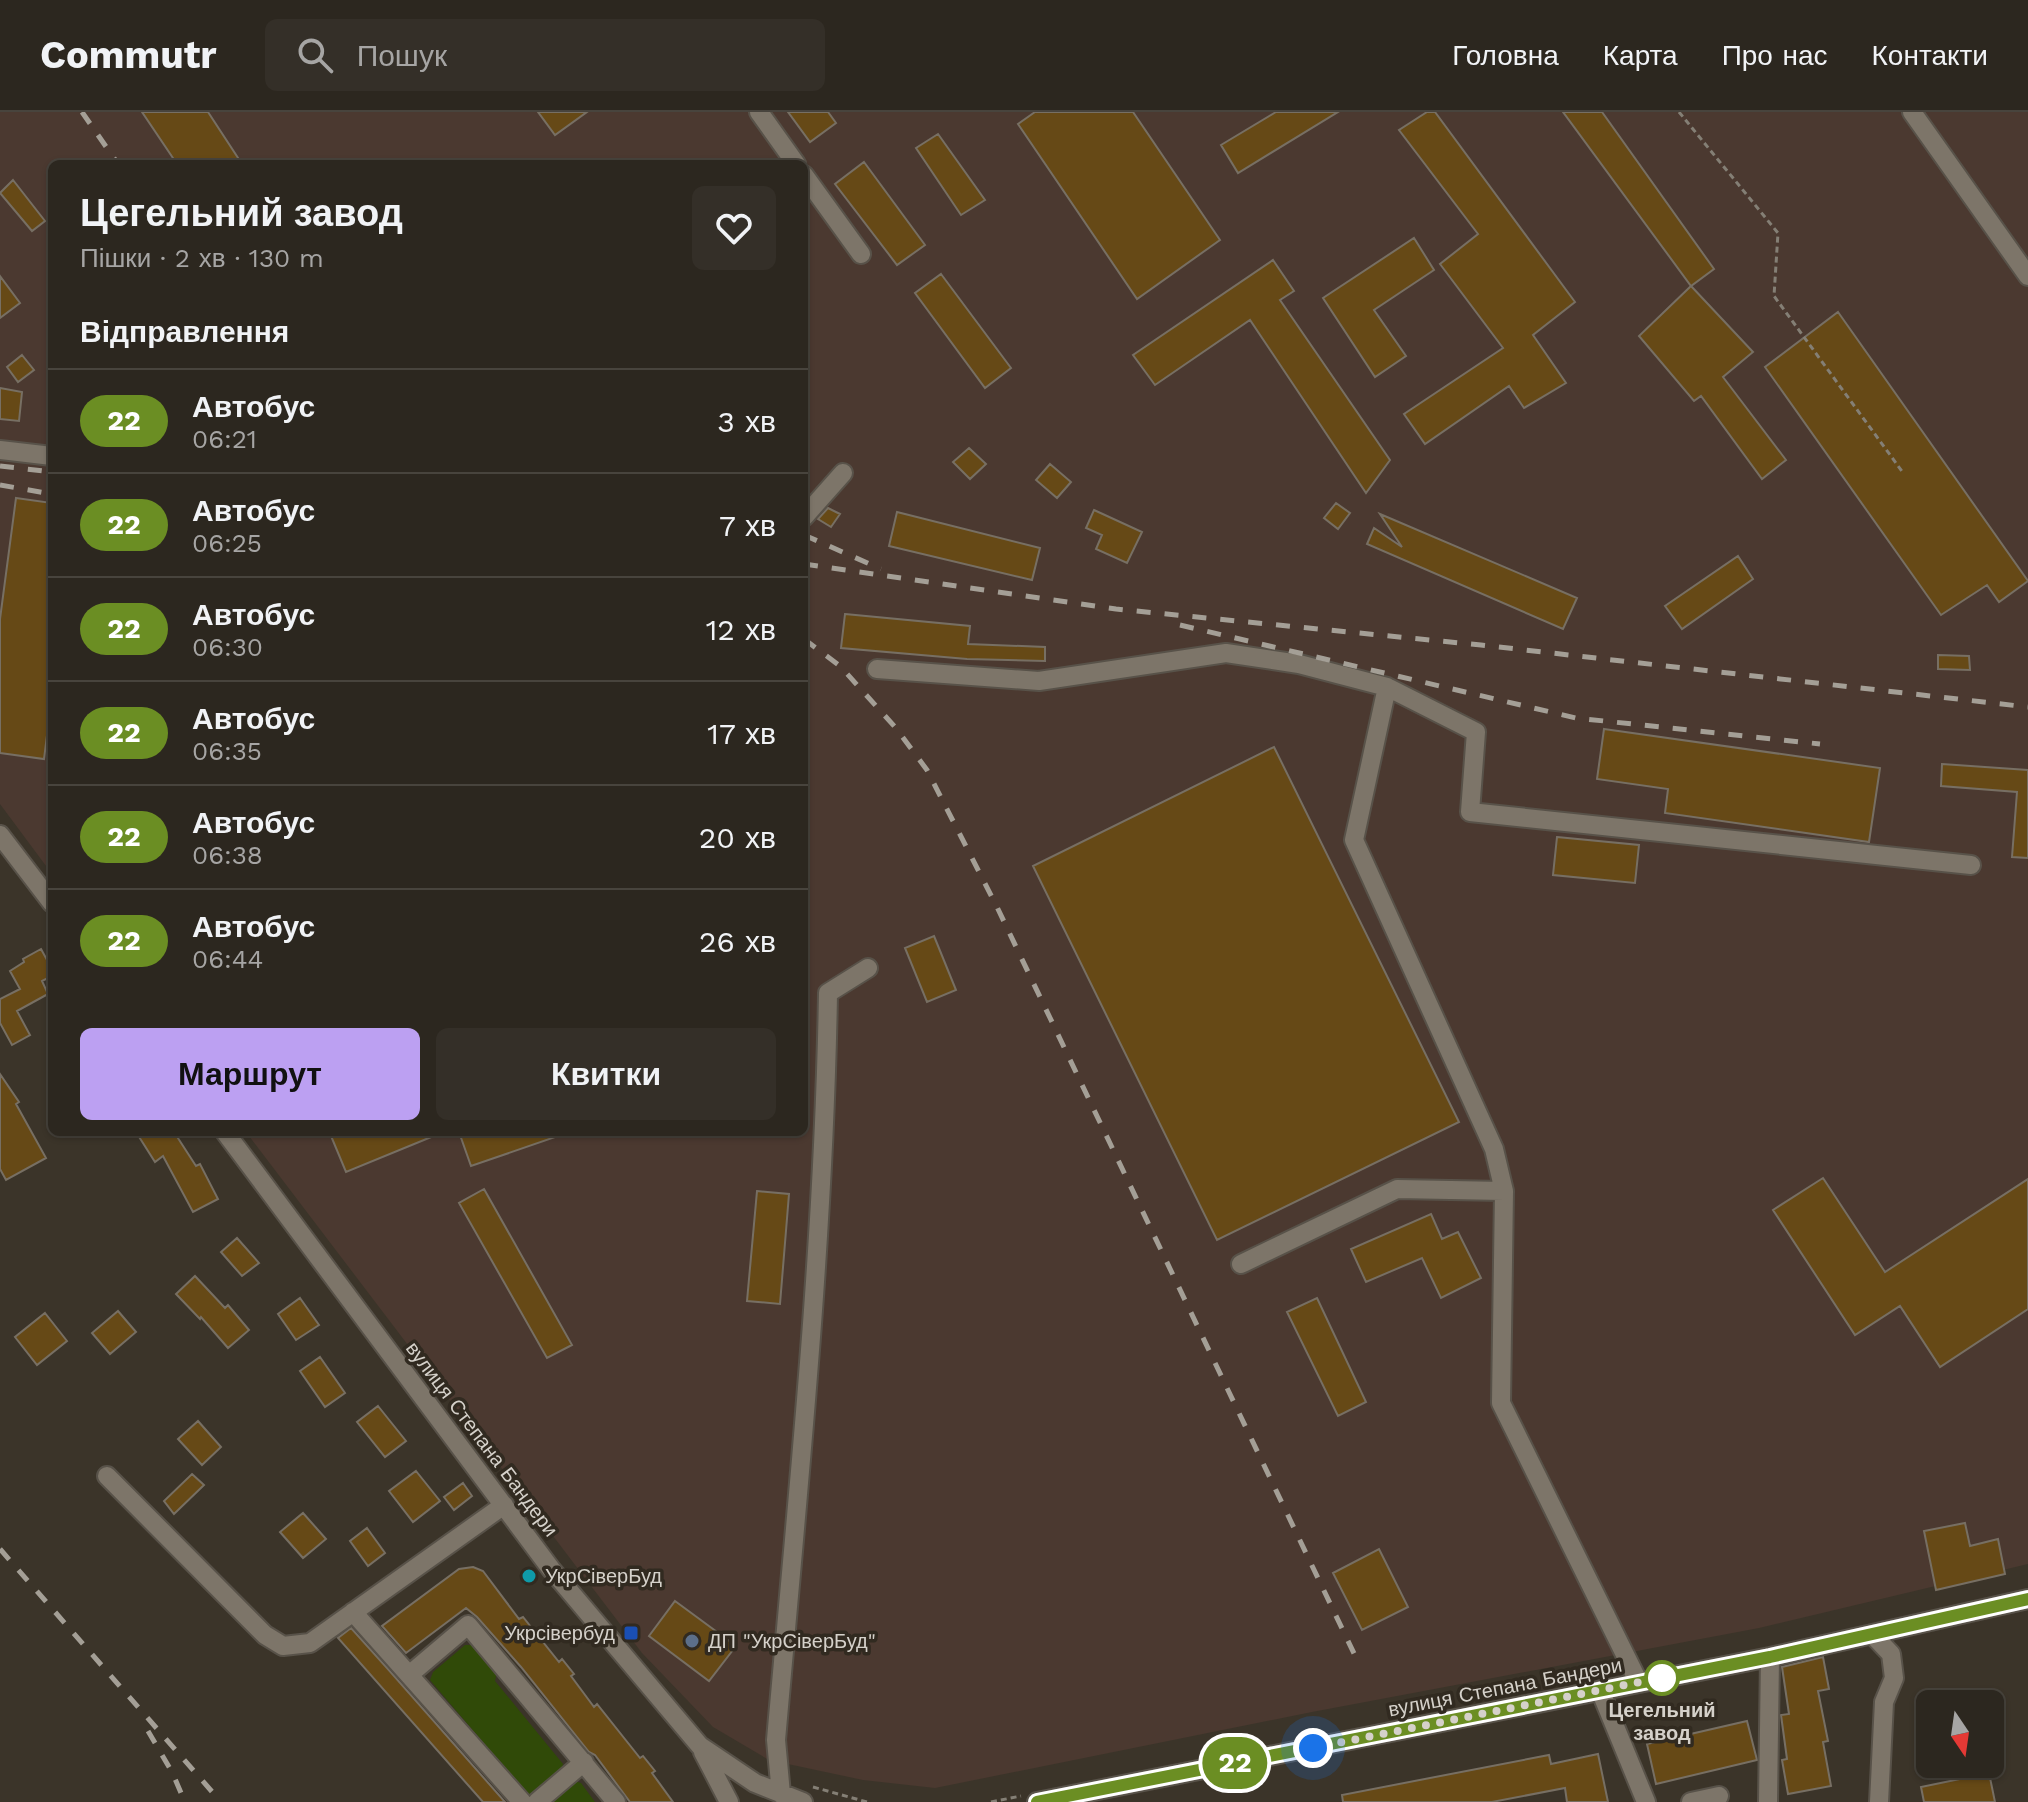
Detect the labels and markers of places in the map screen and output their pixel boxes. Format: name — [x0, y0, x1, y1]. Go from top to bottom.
place label: УкрСіверБуд — [545, 1564, 662, 1588]
marker: УкрСіверБуд — [520, 1567, 538, 1585]
place label: Укрсівербуд — [504, 1621, 615, 1645]
marker: Укрсівербуд — [622, 1624, 640, 1642]
place label: ДП "УкрСіверБуд" — [708, 1629, 876, 1653]
marker: ДП "УкрСіверБуд" — [683, 1632, 701, 1650]
marker: Цегельний завод — [1645, 1661, 1679, 1695]
place label: Цегельний завод — [1608, 1698, 1716, 1745]

